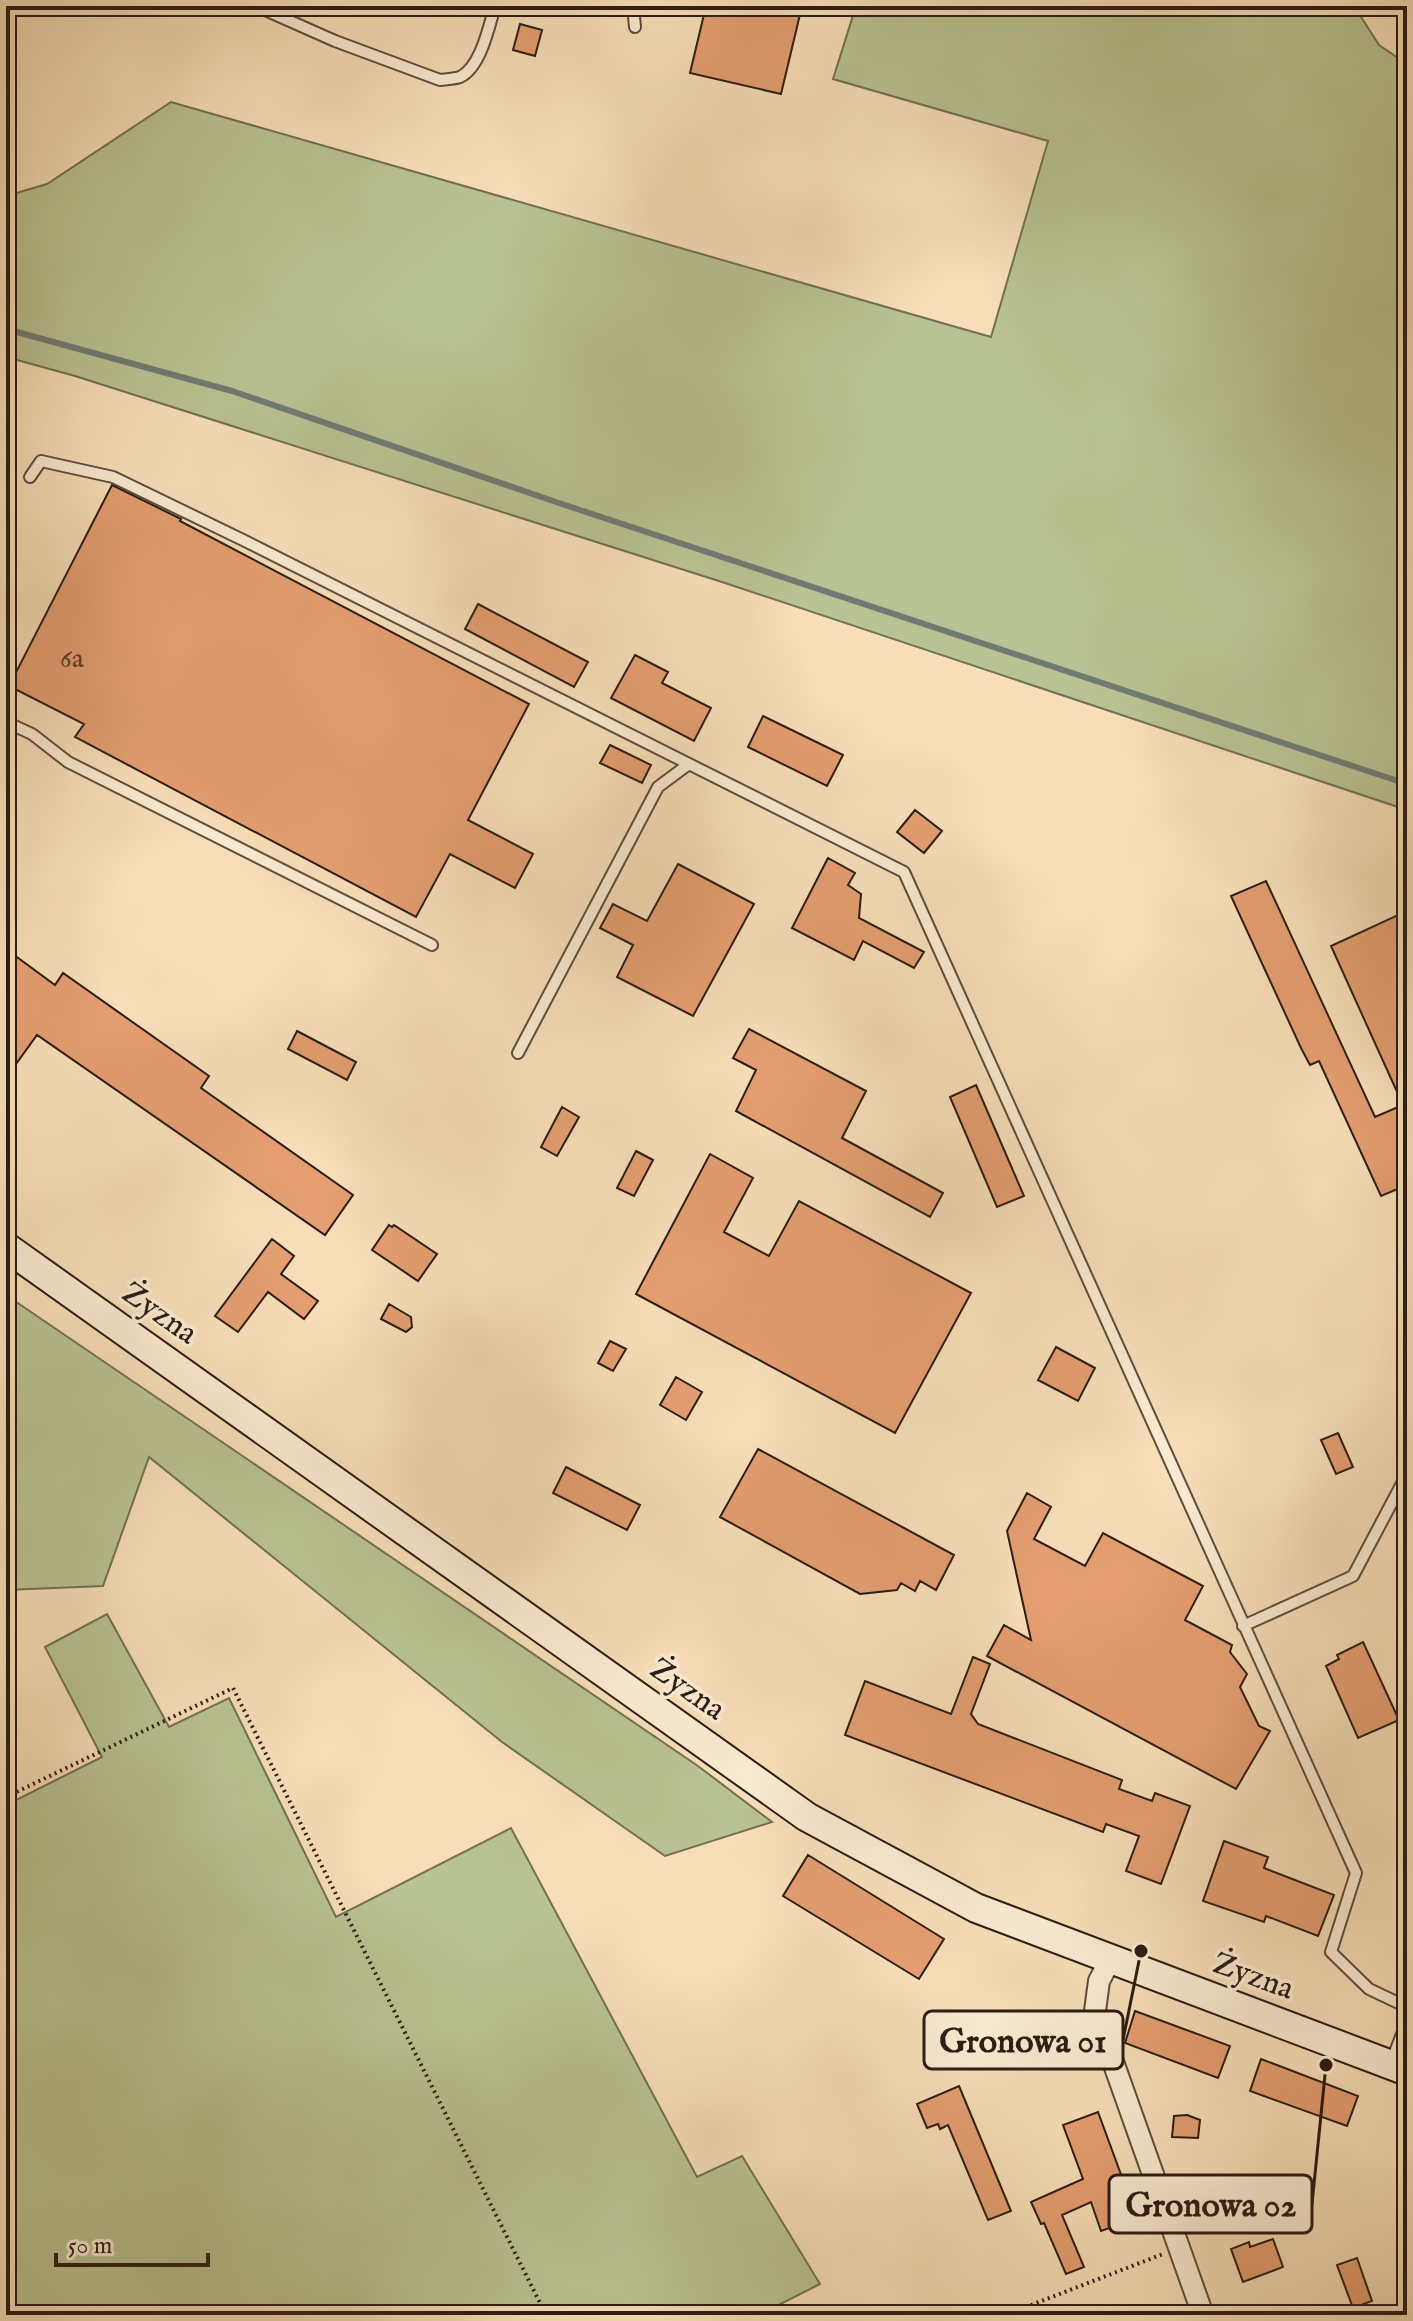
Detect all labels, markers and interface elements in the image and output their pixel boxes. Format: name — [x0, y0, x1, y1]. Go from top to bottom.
house number: 6a — [60, 642, 85, 677]
street label: Żyzna — [113, 1273, 205, 1355]
street label: Żyzna — [641, 1649, 733, 1731]
street label: Żyzna — [1207, 1943, 1299, 2011]
callout: Gronowa 01 — [924, 2011, 1123, 2069]
text: Gronowa 01 — [939, 2021, 1107, 2064]
callout: Gronowa 02 — [1109, 2175, 1312, 2233]
text: Gronowa 02 — [1126, 2185, 1296, 2228]
scale bar — [56, 2217, 208, 2267]
text: 50 m — [68, 2231, 112, 2262]

